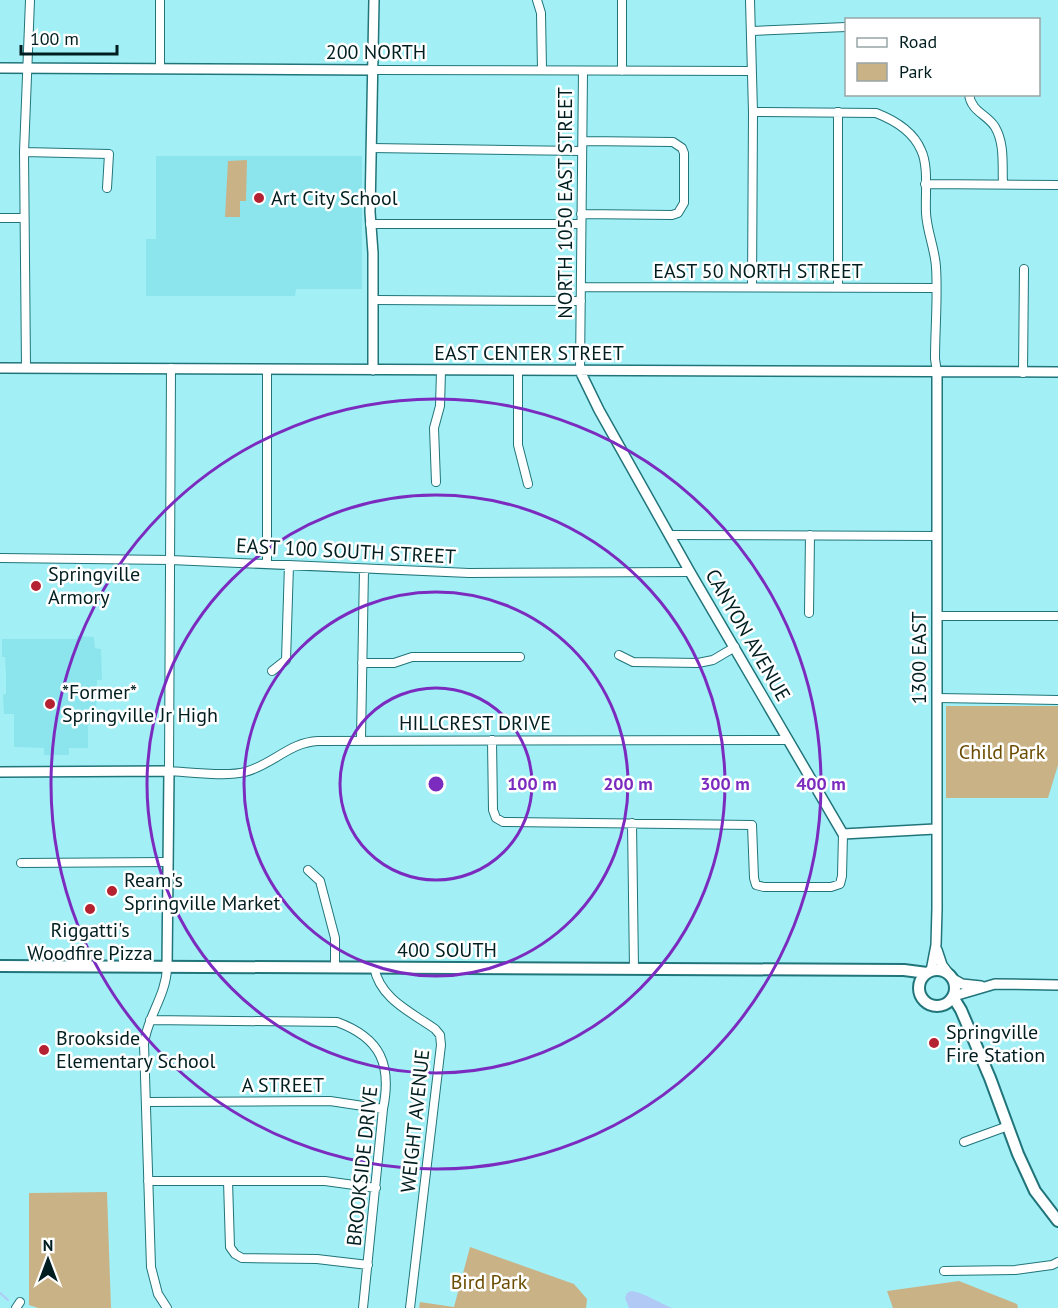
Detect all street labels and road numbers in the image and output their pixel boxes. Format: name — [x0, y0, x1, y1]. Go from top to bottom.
street label: 200 NORTH — [326, 39, 426, 65]
street label: NORTH 1050 EAST STREET — [552, 87, 578, 319]
street label: EAST 50 NORTH STREET — [653, 258, 863, 284]
street label: EAST CENTER STREET — [434, 340, 624, 366]
street label: EAST 100 SOUTH STREET — [235, 532, 457, 570]
street label: CANYON AVENUE — [700, 564, 796, 706]
street label: 1300 EAST — [906, 611, 932, 705]
street label: HILLCREST DRIVE — [399, 710, 551, 736]
street label: 400 SOUTH — [397, 937, 497, 963]
street label: WEIGHT AVENUE — [395, 1048, 435, 1194]
street label: A STREET — [242, 1072, 324, 1098]
street label: BROOKSIDE DRIVE — [341, 1085, 383, 1247]

